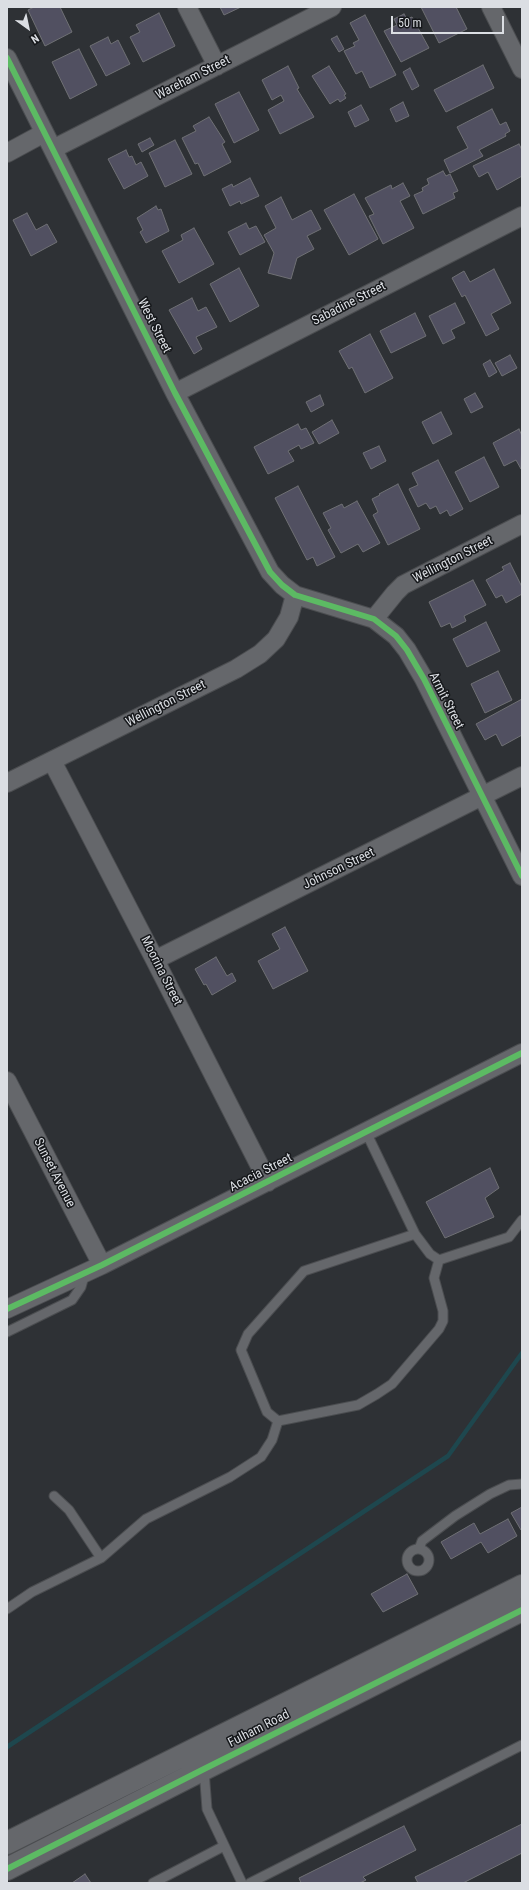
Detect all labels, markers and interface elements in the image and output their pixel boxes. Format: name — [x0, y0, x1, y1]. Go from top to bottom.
north arrow — [8, 8, 48, 48]
scale bar — [393, 8, 506, 34]
text: 50 m — [398, 16, 422, 30]
text: N — [28, 31, 41, 46]
street label: Wareham Street — [153, 53, 233, 103]
street label: Sabadine Street — [309, 279, 389, 329]
street label: West Street — [134, 296, 174, 356]
street label: Wellington Street — [411, 533, 495, 587]
street label: Armit Street — [425, 670, 467, 732]
street label: Wellington Street — [124, 677, 208, 731]
street label: Johnson Street — [301, 845, 377, 893]
street label: Moorina Street — [137, 934, 185, 1008]
street label: Sunset Avenue — [30, 1136, 78, 1210]
street label: Acacia Street — [227, 1151, 295, 1195]
street label: Fulham Road — [226, 1707, 292, 1751]

